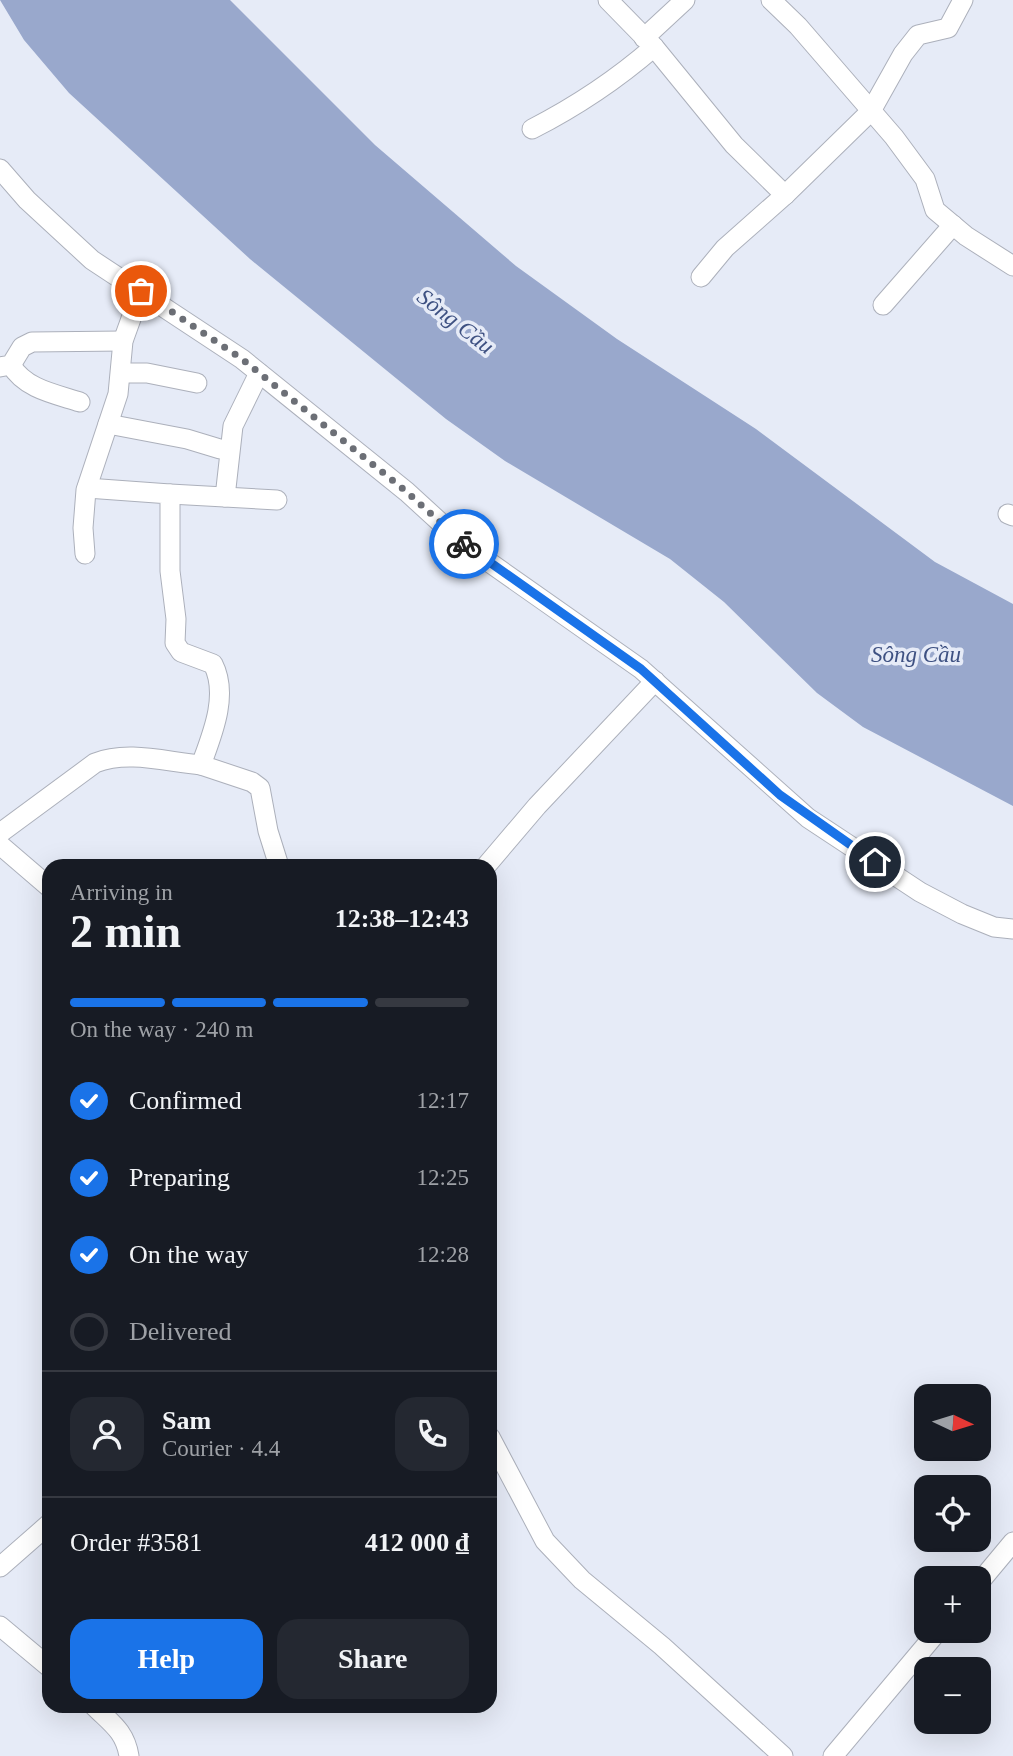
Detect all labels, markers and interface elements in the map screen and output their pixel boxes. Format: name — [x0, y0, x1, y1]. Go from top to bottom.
pin — [111, 261, 171, 321]
icon: bag — [122, 272, 160, 310]
water label: Sông Cầu — [412, 284, 499, 359]
courier — [429, 509, 499, 579]
icon: bike — [445, 525, 483, 563]
water label: Sông Cầu — [871, 642, 961, 667]
pin — [845, 832, 905, 892]
icon: home — [856, 843, 894, 881]
text: Arriving in — [70, 880, 173, 905]
text: 12:38–12:43 — [335, 904, 469, 933]
text: 2 min — [70, 906, 181, 957]
text: On the way · 240 m — [70, 1017, 253, 1042]
icon: check — [70, 1082, 108, 1120]
text: Confirmed — [129, 1086, 242, 1115]
text: 12:17 — [417, 1088, 469, 1113]
icon: check — [70, 1159, 108, 1197]
text: Preparing — [129, 1163, 230, 1192]
text: 12:25 — [417, 1165, 469, 1190]
icon: check — [70, 1236, 108, 1274]
text: On the way — [129, 1240, 249, 1269]
text: 12:28 — [417, 1242, 469, 1267]
text: Delivered — [129, 1317, 232, 1346]
north arrow — [914, 1384, 990, 1461]
map controls — [914, 1384, 991, 1734]
button: person — [70, 1397, 144, 1471]
button: phone — [395, 1397, 469, 1471]
text: Sam — [162, 1406, 211, 1435]
text: Courier · 4.4 — [162, 1436, 280, 1461]
button: locate — [914, 1475, 991, 1552]
text: Order #3581 — [70, 1528, 202, 1557]
text: 412 000 ₫ — [365, 1528, 469, 1557]
button: + — [914, 1566, 991, 1643]
button: Help — [70, 1619, 263, 1699]
button: Share — [277, 1619, 469, 1699]
button: − — [914, 1657, 991, 1734]

